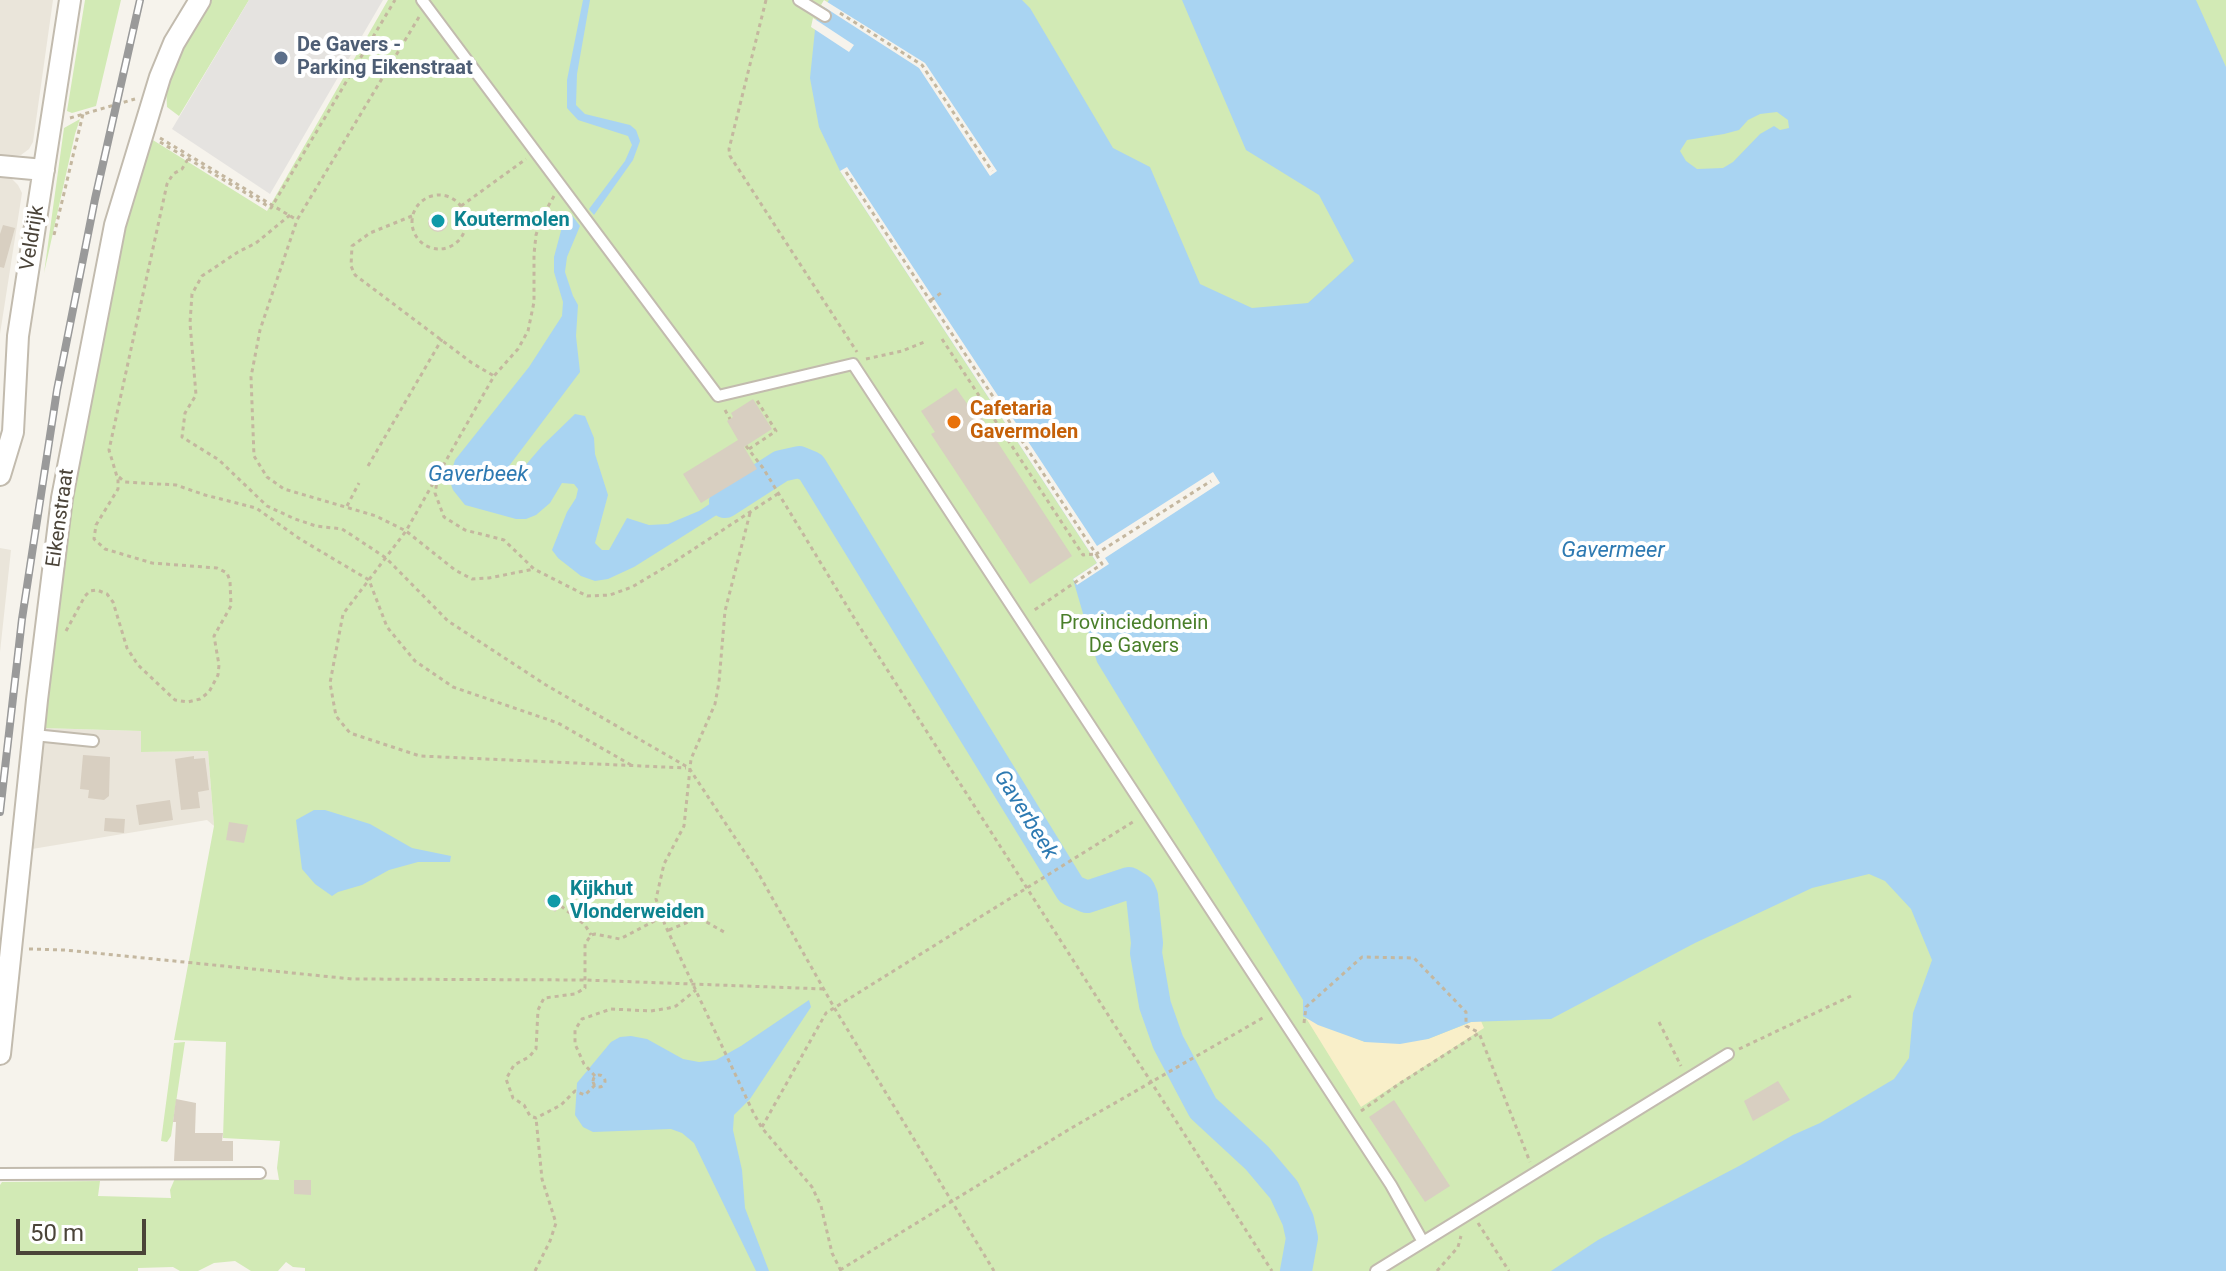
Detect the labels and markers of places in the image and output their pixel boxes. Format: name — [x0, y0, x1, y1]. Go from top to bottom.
place label: De Gavers - Parking Eikenstraat — [297, 34, 473, 81]
marker: De Gavers - Parking Eikenstraat — [272, 49, 290, 67]
place label: Koutermolen — [454, 209, 570, 233]
marker: Koutermolen — [429, 212, 447, 230]
place label: Cafetaria Gavermolen — [970, 398, 1078, 445]
marker: Cafetaria Gavermolen — [945, 413, 963, 431]
place label: Kijkhut Vlonderweiden — [570, 878, 704, 925]
marker: Kijkhut Vlonderweiden — [545, 892, 563, 910]

